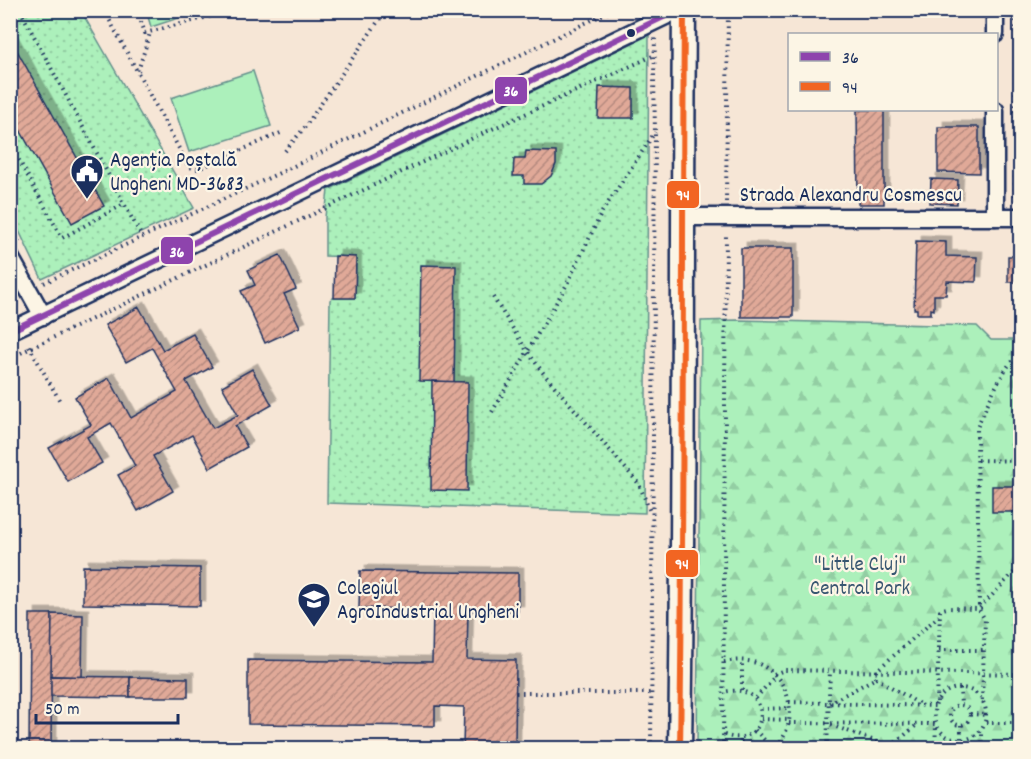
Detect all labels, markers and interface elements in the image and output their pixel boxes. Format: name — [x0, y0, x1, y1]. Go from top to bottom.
unlabelled marker — [625, 27, 637, 39]
legend — [788, 33, 998, 111]
text: 36 — [842, 47, 859, 72]
line badge: 36 — [494, 76, 528, 105]
text: 94 — [842, 77, 858, 102]
text: 36 — [504, 81, 519, 104]
place label: Agenția Poștală Ungheni MD-3683 — [110, 147, 244, 201]
public building icon: Agenția Poștală Ungheni MD-3683 — [69, 153, 105, 200]
line badge: 94 — [666, 180, 700, 209]
street label: Strada Alexandru Cosmescu — [740, 182, 962, 212]
text: 94 — [676, 185, 690, 208]
line badge: 36 — [160, 236, 194, 265]
text: 36 — [170, 242, 185, 265]
line badge: 94 — [665, 549, 699, 578]
park label: "Little Cluj" Central Park — [810, 551, 910, 605]
text: 94 — [675, 554, 689, 577]
place label: Colegiul AgroIndustrial Ungheni — [337, 575, 519, 629]
school or university icon: Colegiul AgroIndustrial Ungheni — [296, 581, 332, 628]
scale bar — [36, 687, 178, 725]
text: 50 m — [45, 698, 80, 723]

